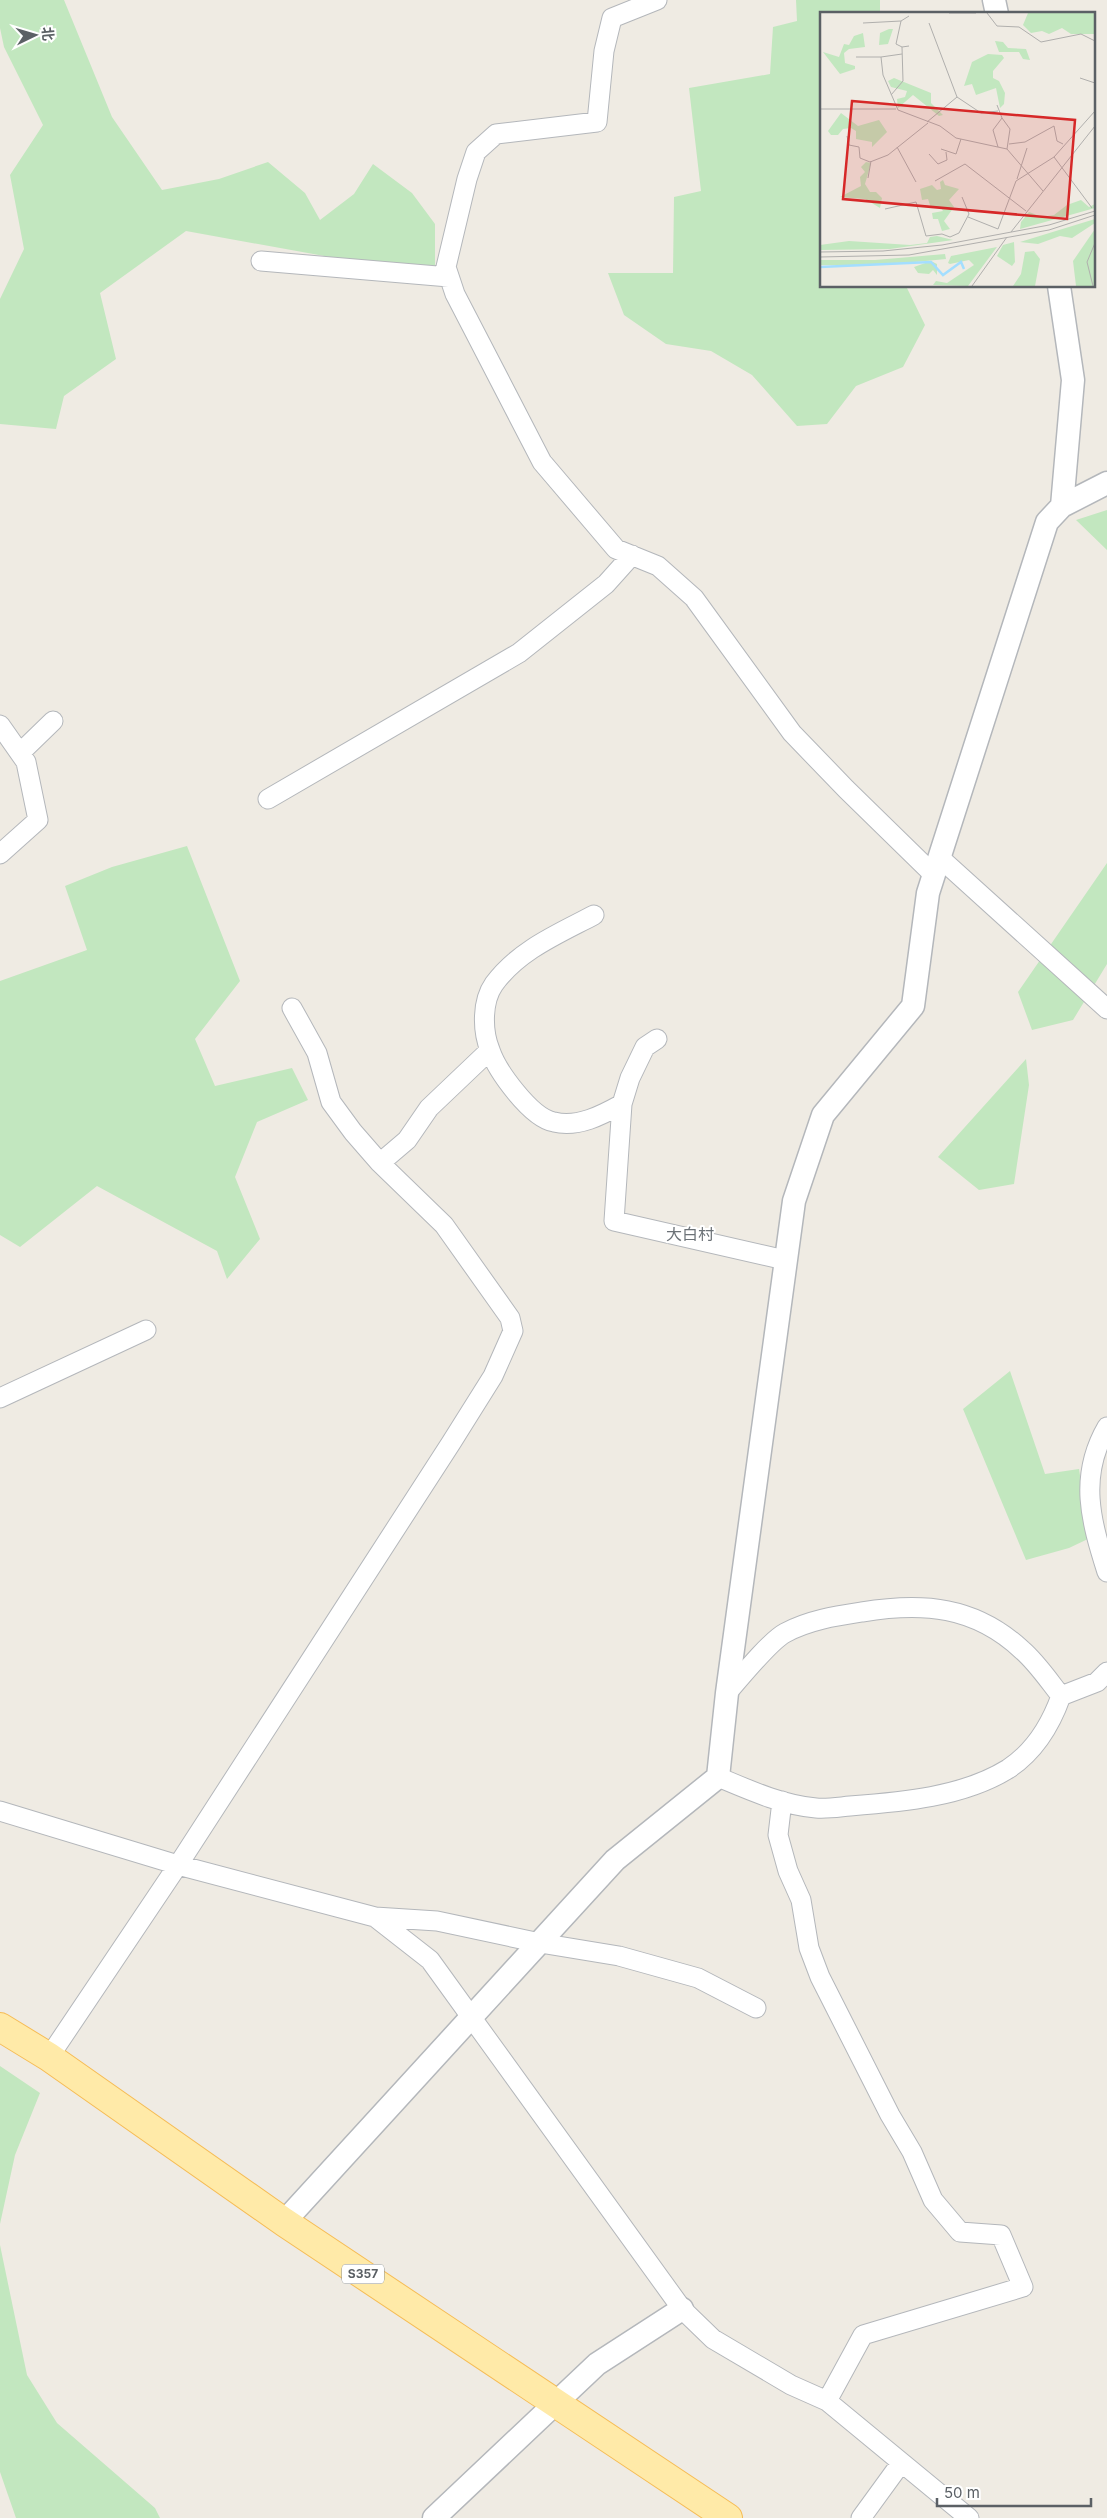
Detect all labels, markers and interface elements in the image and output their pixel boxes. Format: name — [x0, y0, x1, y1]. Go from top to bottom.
north arrow — [10, 10, 60, 60]
inset map — [820, 12, 1094, 288]
text: 北 — [39, 26, 58, 42]
district label: 大白村 — [666, 1224, 714, 1244]
road number: S357 — [342, 2264, 384, 2284]
scale bar — [937, 2476, 1091, 2508]
text: 50 m — [944, 2483, 980, 2502]

